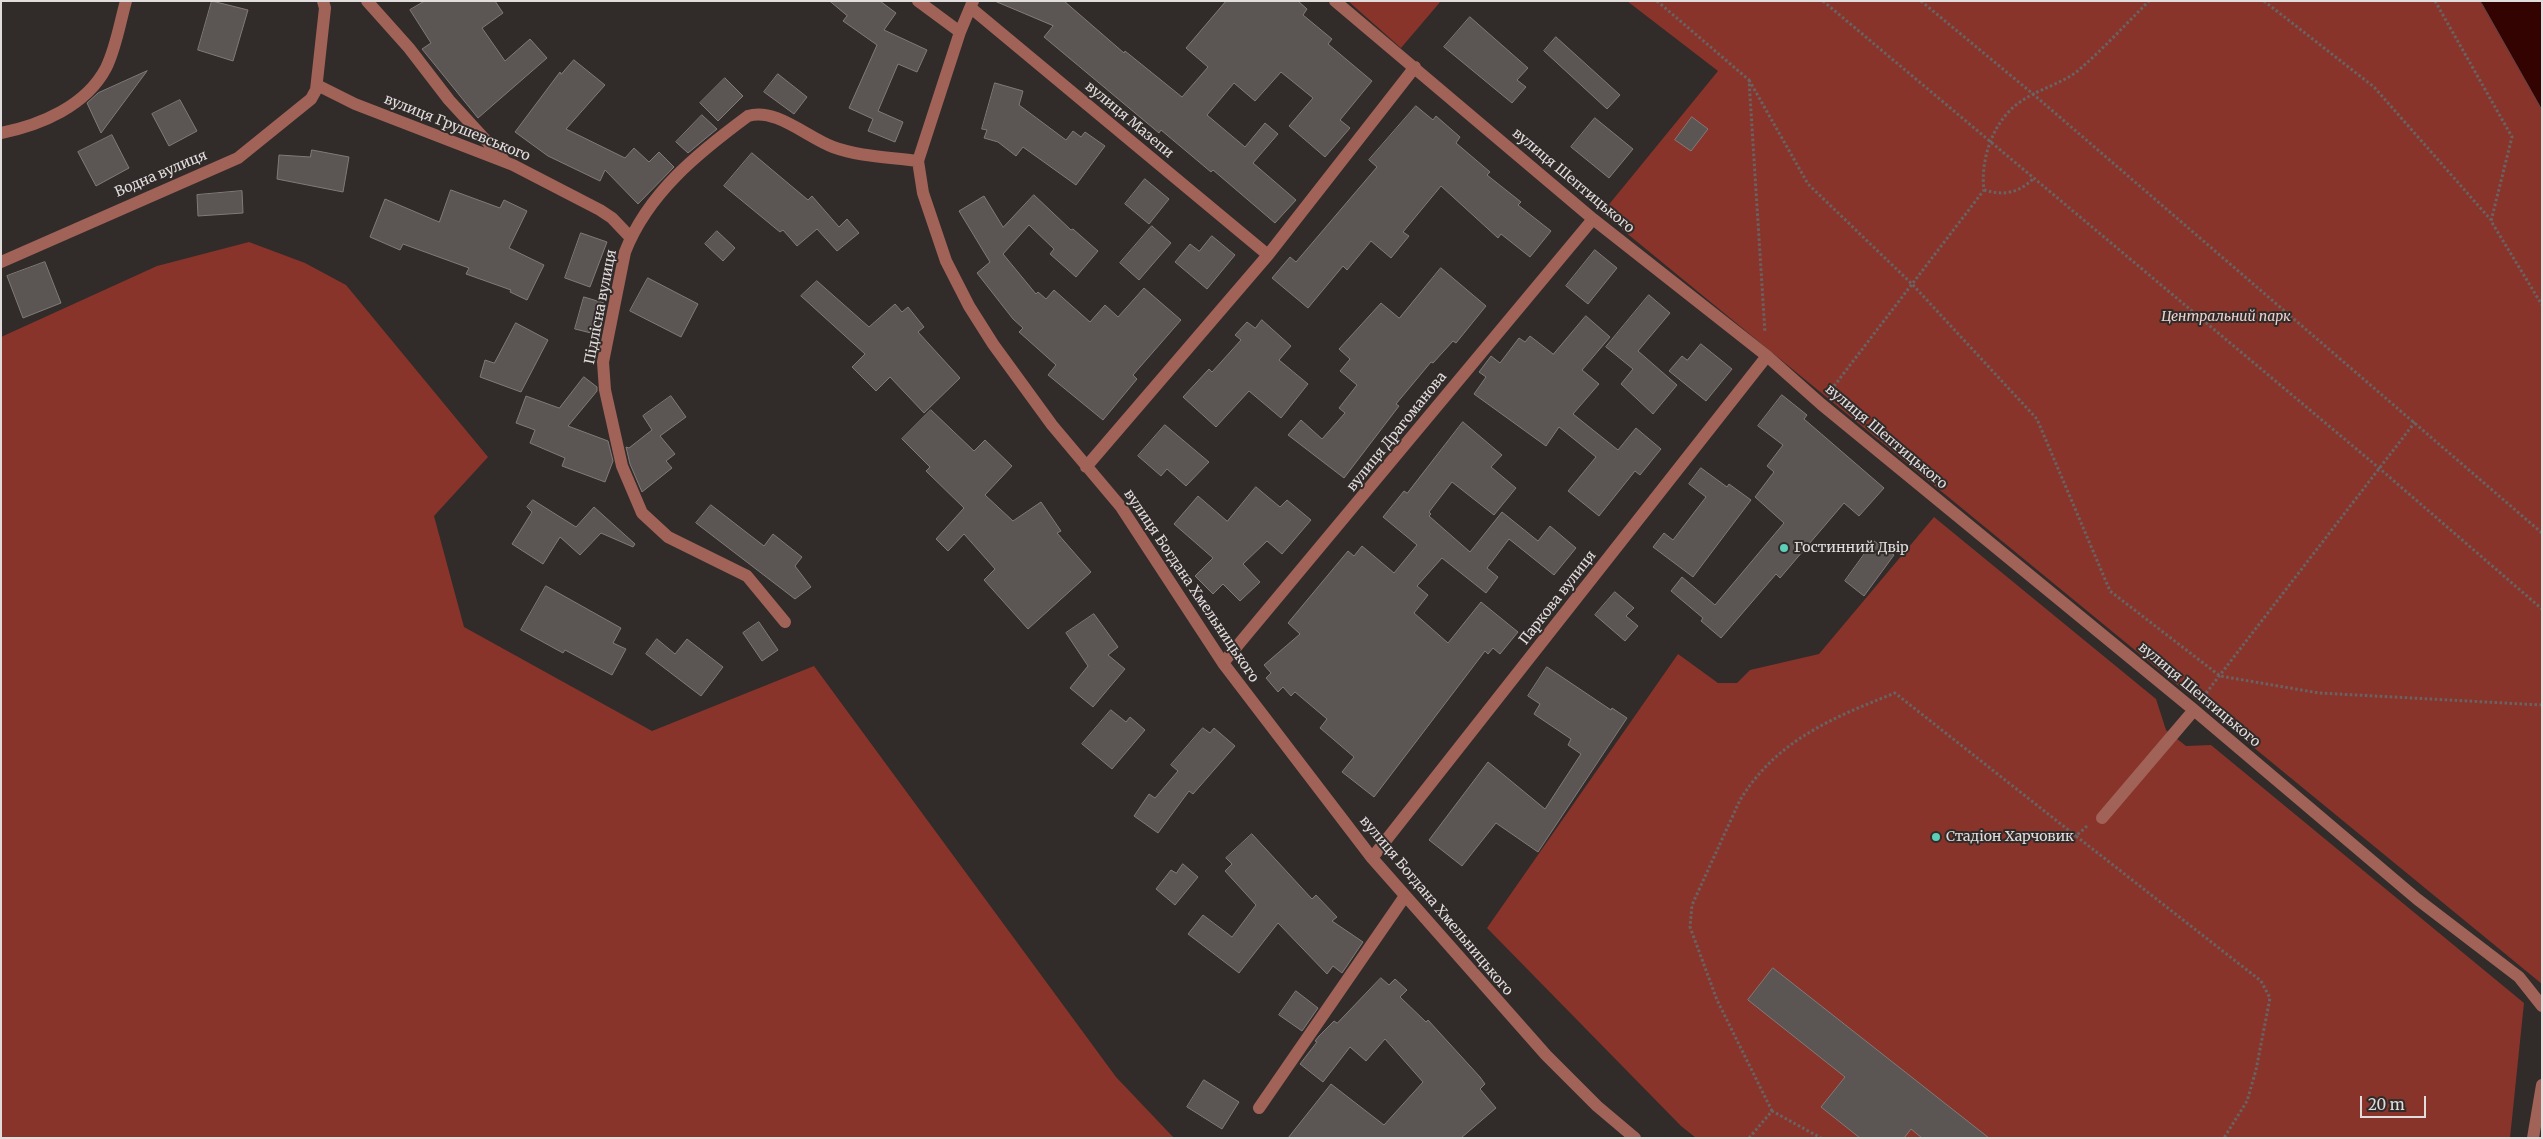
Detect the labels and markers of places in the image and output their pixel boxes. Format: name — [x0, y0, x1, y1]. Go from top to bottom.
place label: Гостинний Двір — [1794, 540, 1909, 556]
marker: Гостинний Двір — [1778, 542, 1790, 554]
place label: Стадіон Харчовик — [1946, 829, 2074, 845]
marker: Стадіон Харчовик — [1930, 831, 1942, 843]

